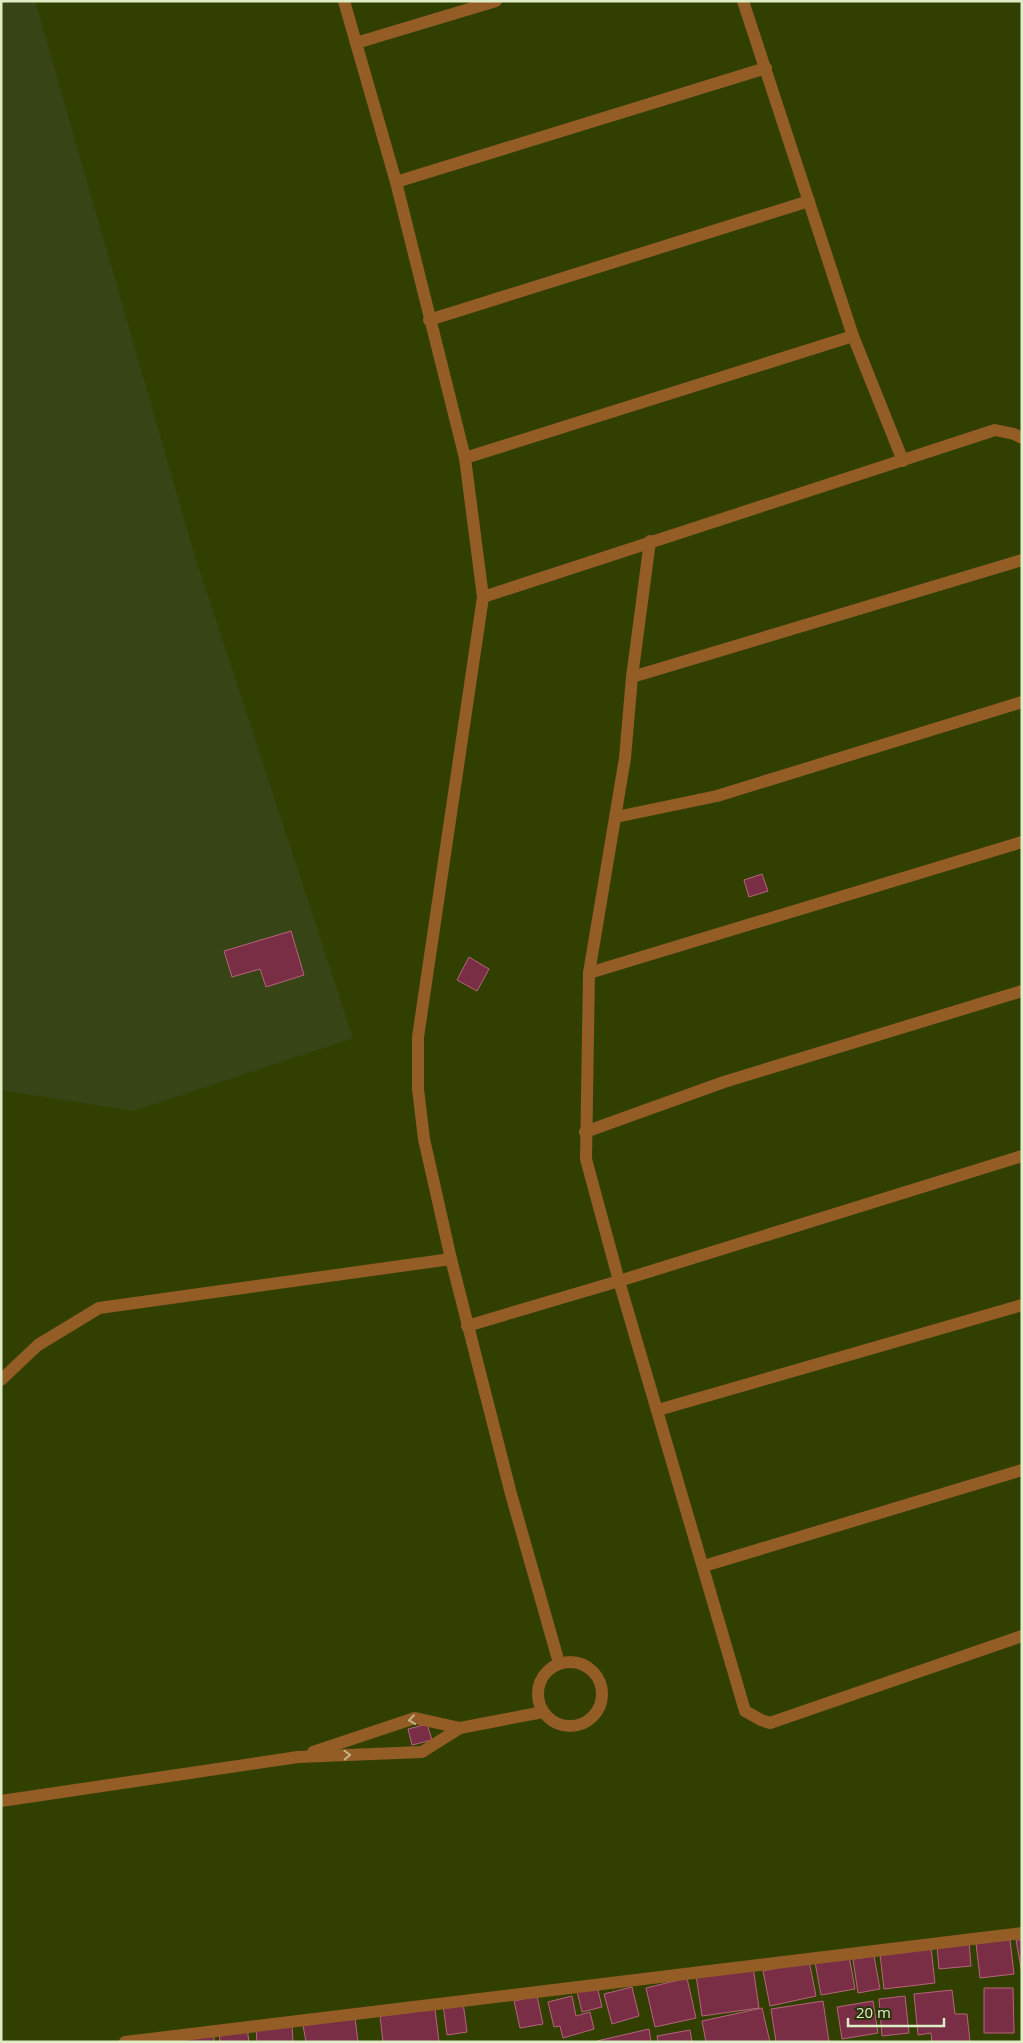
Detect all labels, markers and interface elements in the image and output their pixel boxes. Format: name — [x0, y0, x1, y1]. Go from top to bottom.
one-way arrow — [408, 1714, 416, 1725]
one-way arrow — [344, 1750, 351, 1760]
scale bar — [848, 1996, 944, 2028]
text: 20 m — [856, 2002, 891, 2022]

